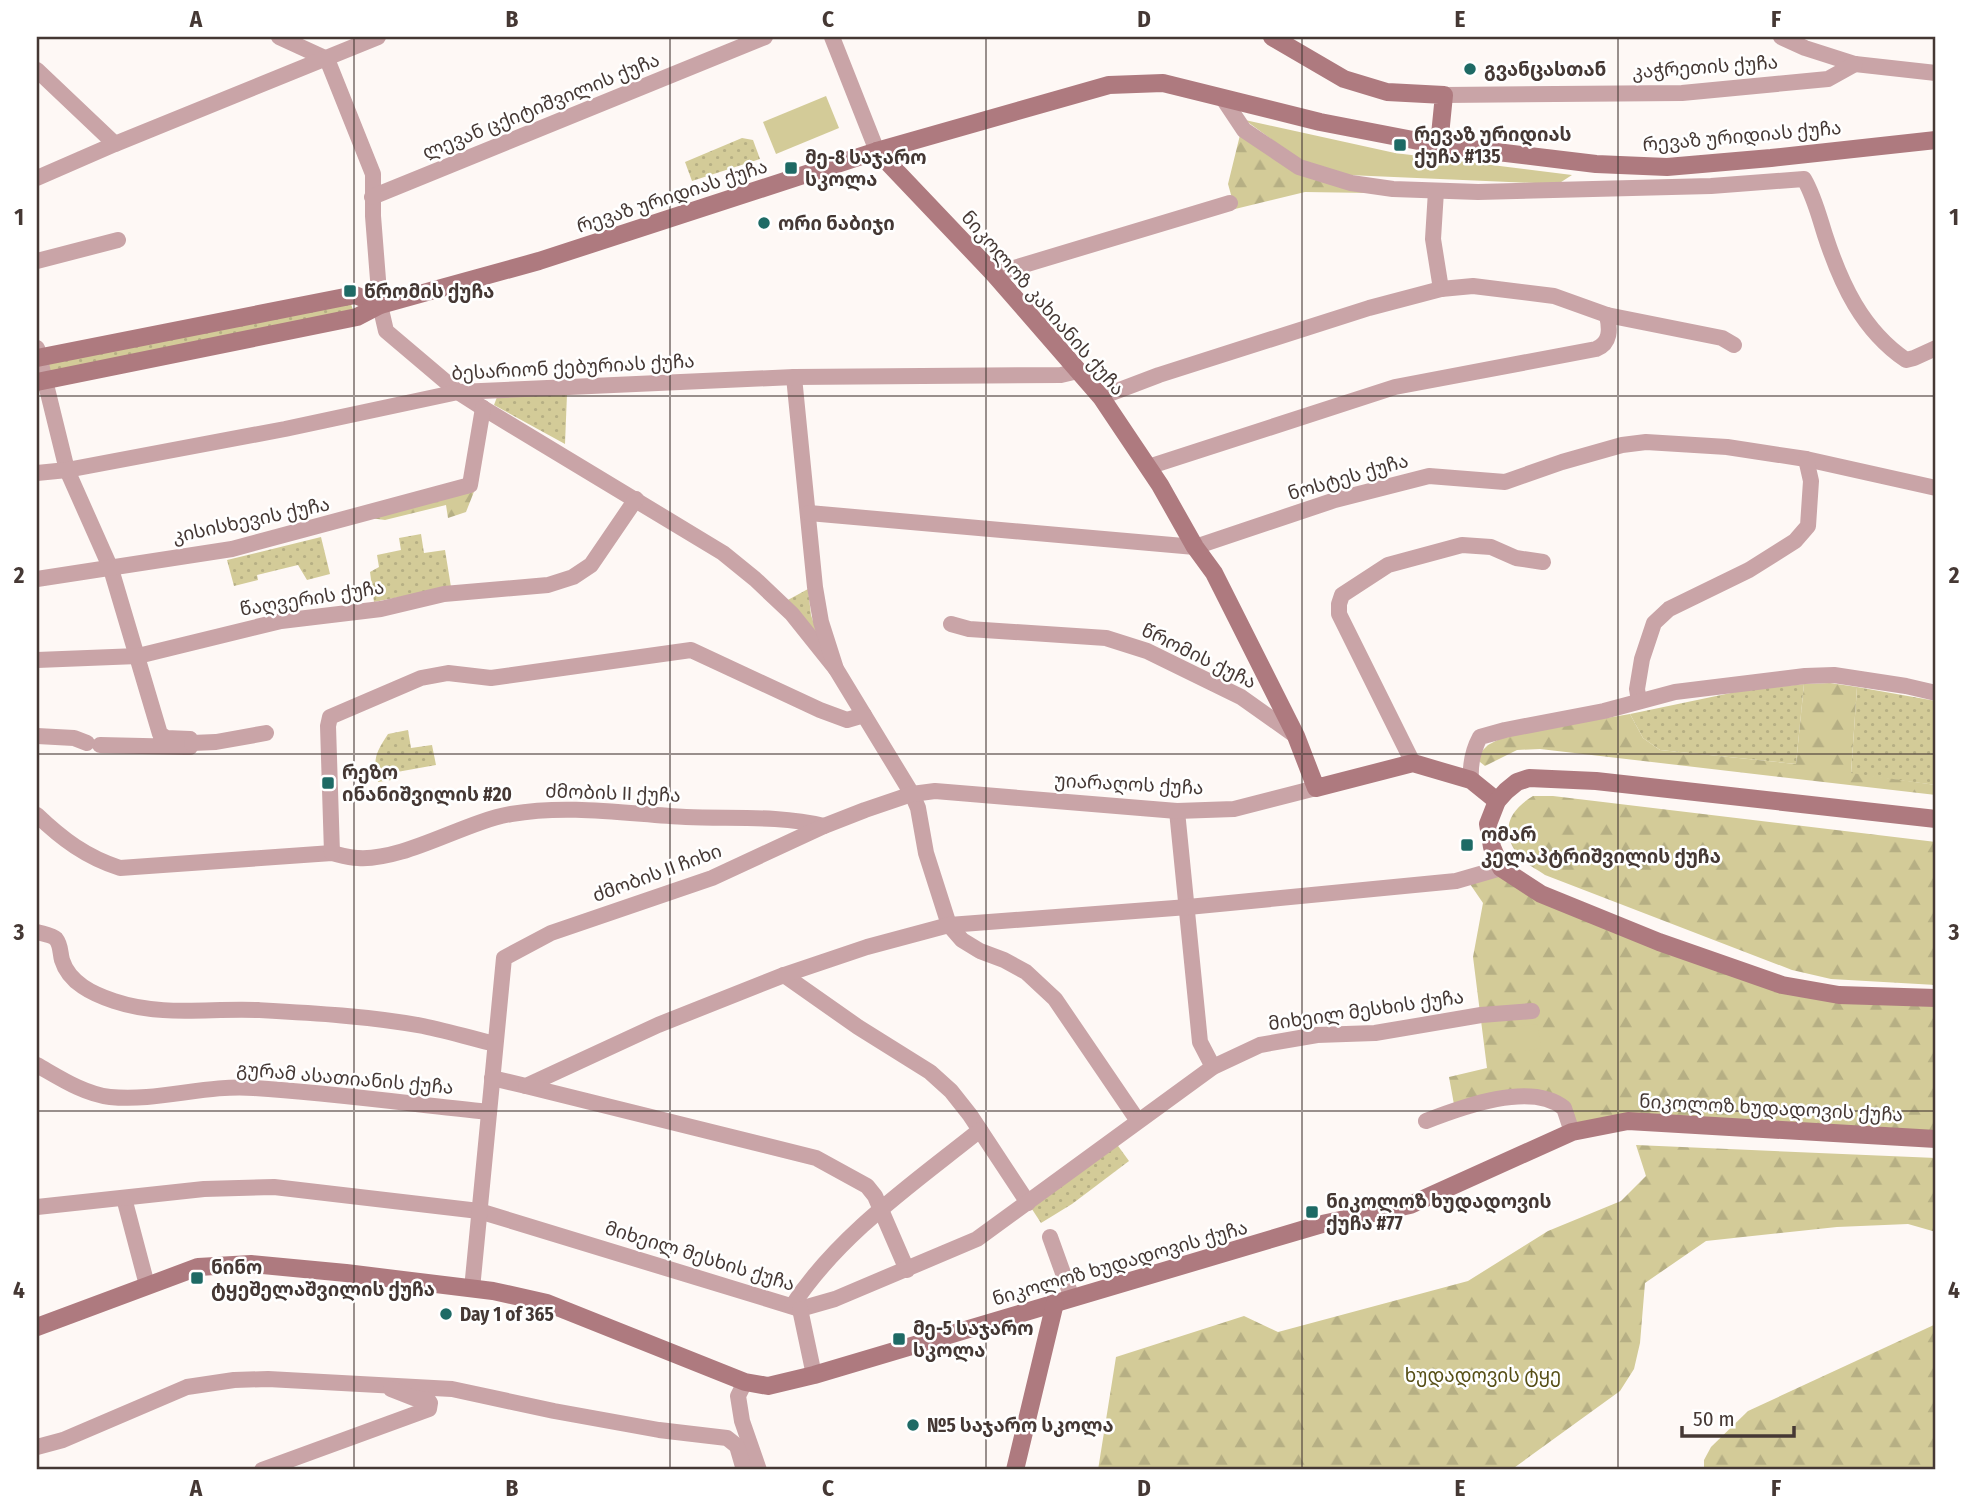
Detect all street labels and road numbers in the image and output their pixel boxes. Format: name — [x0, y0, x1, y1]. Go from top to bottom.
street label: ლევან ცქიტიშვილის ქუჩა — [419, 48, 663, 165]
street label: კაჭრეთის ქუჩა — [1631, 50, 1779, 84]
street label: რევაზ ურიდიას ქუჩა — [1642, 116, 1842, 157]
street label: რევაზ ურიდიას ქუჩა — [574, 154, 771, 239]
street label: ნიკოლოზ კახიანის ქუჩა — [956, 206, 1129, 401]
street label: ბესარიონ ქებურიას ქუჩა — [451, 349, 695, 385]
street label: ნოსტეს ქუჩა — [1285, 449, 1411, 505]
street label: კისისხევის ქუჩა — [170, 492, 332, 548]
street label: წაღვერის ქუჩა — [238, 575, 386, 622]
street label: წრომის ქუჩა — [1138, 618, 1260, 694]
street label: უიარაღოს ქუჩა — [1054, 769, 1204, 800]
street label: ძმობის II ქუჩა — [545, 779, 681, 807]
street label: ძმობის II ჩიხი — [589, 839, 725, 907]
street label: მიხეილ მესხის ქუჩა — [1267, 985, 1465, 1036]
street label: გურამ ასათიანის ქუჩა — [236, 1057, 454, 1099]
street label: ნიკოლოზ ხუდადოვის ქუჩა — [1638, 1090, 1904, 1127]
street label: მიხეილ მესხის ქუჩა — [602, 1216, 798, 1297]
street label: ნიკოლოზ ხუდადოვის ქუჩა — [990, 1216, 1250, 1311]

